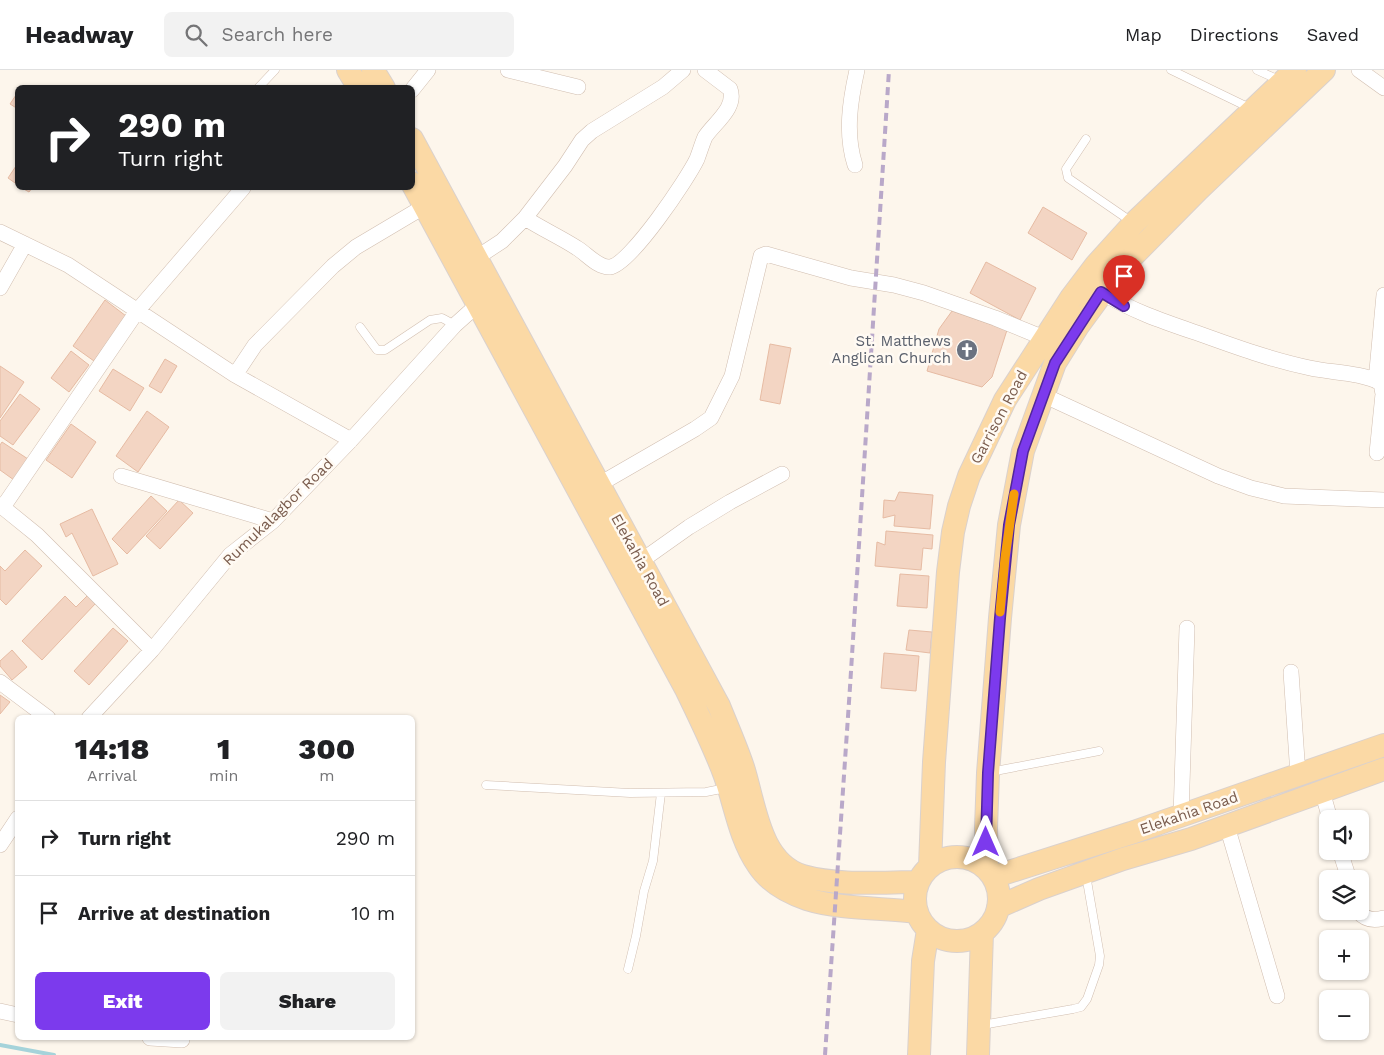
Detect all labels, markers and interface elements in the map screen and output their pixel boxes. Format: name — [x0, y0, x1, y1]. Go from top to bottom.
search box — [164, 12, 514, 57]
text: Headway — [25, 21, 134, 49]
icon: search — [182, 21, 210, 49]
text: Search here — [222, 23, 333, 46]
text: Map — [1125, 24, 1162, 45]
text: Directions — [1190, 24, 1279, 45]
text: Saved — [1307, 24, 1359, 45]
text: 290 m — [118, 104, 226, 146]
icon: right — [35, 105, 100, 170]
text: Turn right — [118, 146, 223, 171]
pin — [1103, 255, 1145, 306]
icon: arrive — [1110, 262, 1138, 290]
place label: St. Matthews Anglican Church — [832, 332, 951, 367]
church icon: St. Matthews Anglican Church — [955, 338, 979, 362]
street label: Garrison Road — [967, 367, 1031, 467]
street label: Rumukalagbor Road — [219, 455, 337, 569]
street label: Elekahia Road — [607, 511, 673, 609]
text: 14:18 — [75, 731, 149, 766]
text: 1 — [217, 731, 231, 766]
text: 300 — [298, 731, 355, 766]
text: Arrival — [87, 766, 137, 785]
text: min — [209, 766, 239, 785]
text: m — [319, 766, 334, 785]
street label: Elekahia Road — [1137, 788, 1241, 838]
map controls — [1319, 810, 1369, 1040]
button: sound — [1319, 810, 1369, 860]
position arrow — [959, 815, 1011, 867]
icon: right — [35, 824, 63, 852]
text: Turn right — [78, 827, 171, 850]
text: 290 m — [336, 827, 395, 850]
button: layers — [1319, 870, 1369, 920]
icon: arrive — [35, 899, 63, 927]
text: Arrive at destination — [78, 902, 270, 925]
text: 10 m — [351, 902, 395, 925]
button: + — [1319, 930, 1369, 980]
button: Exit — [35, 972, 210, 1030]
button: Share — [220, 972, 395, 1030]
button: − — [1319, 990, 1369, 1040]

